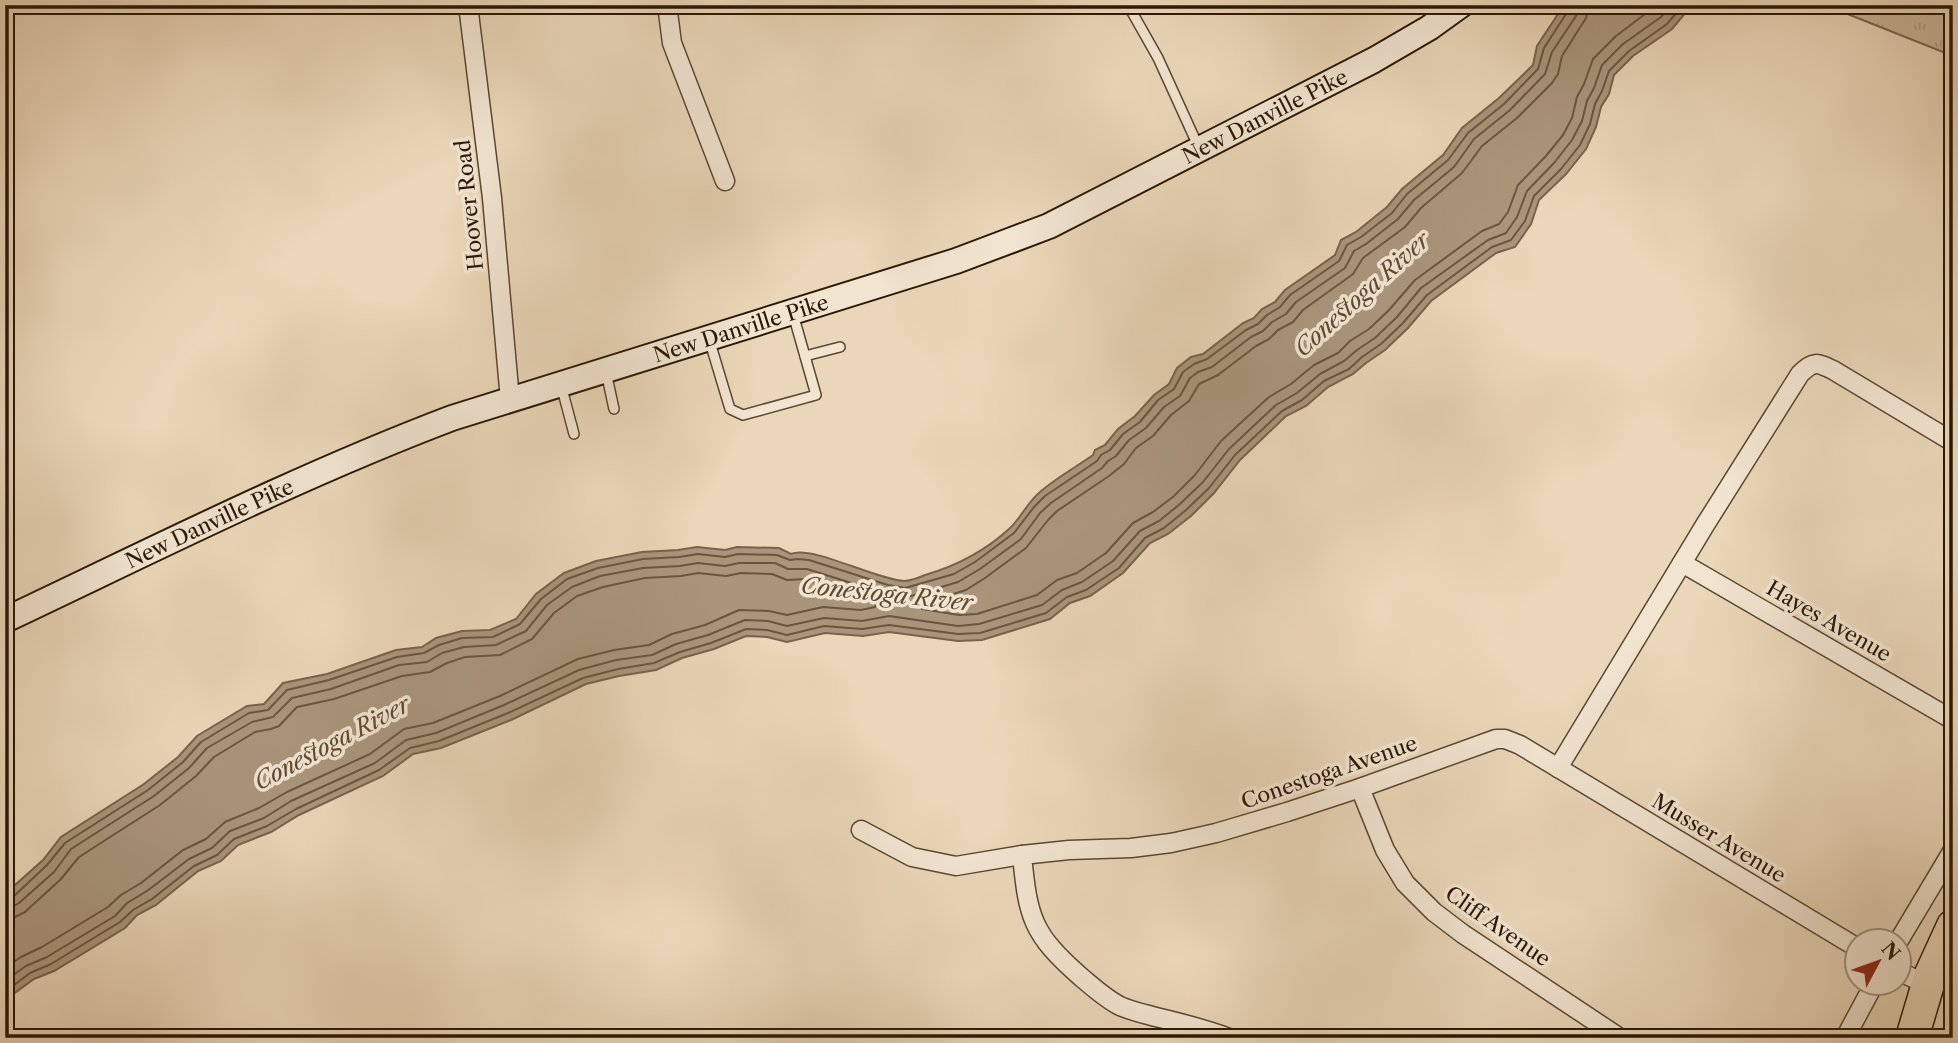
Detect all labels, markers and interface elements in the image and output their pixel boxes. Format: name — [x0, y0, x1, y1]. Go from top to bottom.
street label: New Danville Pike — [1178, 63, 1351, 168]
street label: Hoover Road — [450, 138, 488, 272]
water label: Conestoga River — [1288, 225, 1436, 362]
street label: New Danville Pike — [650, 289, 831, 367]
street label: New Danville Pike — [121, 473, 297, 573]
water label: Conestoga River — [800, 571, 976, 617]
street label: Hayes Avenue — [1762, 575, 1896, 667]
water label: Conestoga River — [249, 690, 416, 796]
street label: Conestoga Avenue — [1238, 730, 1420, 814]
street label: Musser Avenue — [1648, 788, 1790, 888]
street label: Cliff Avenue — [1441, 881, 1555, 971]
north arrow — [1842, 928, 1912, 998]
text: N — [1876, 937, 1905, 965]

